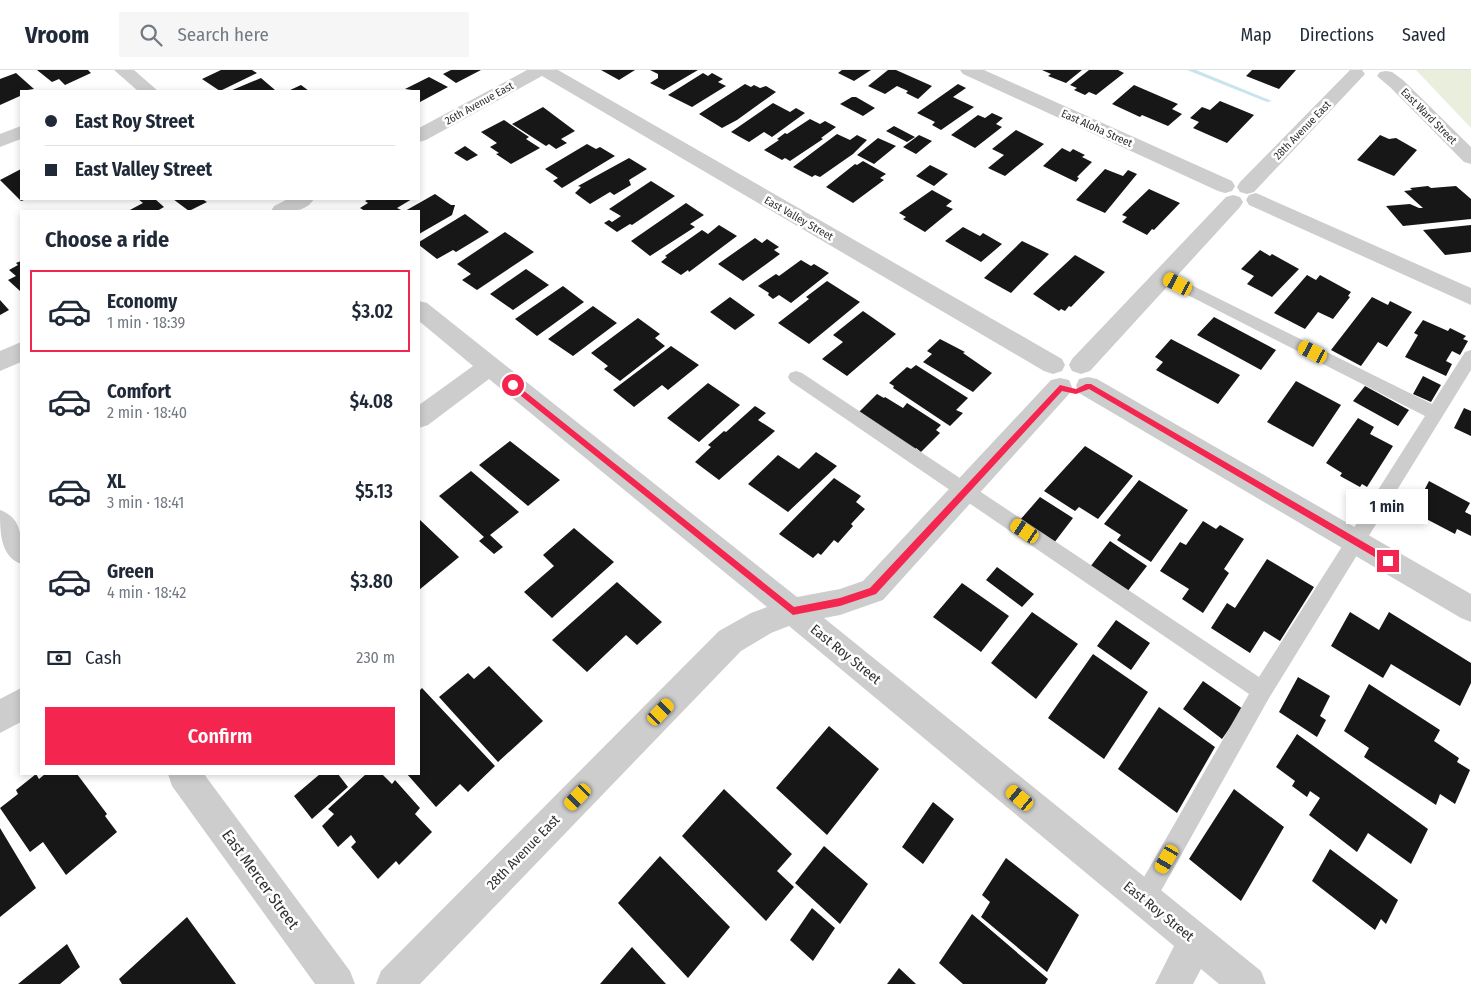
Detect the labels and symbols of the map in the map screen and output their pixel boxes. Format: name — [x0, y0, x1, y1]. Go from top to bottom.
street label: 26th Avenue East — [443, 79, 516, 128]
street label: East Ward Street — [1398, 86, 1460, 147]
street label: 28th Avenue East — [1271, 98, 1334, 162]
street label: East Aloha Street — [1059, 107, 1135, 150]
street label: East Valley Street — [762, 193, 836, 244]
car — [1161, 271, 1194, 297]
car — [1296, 339, 1329, 365]
route start — [502, 374, 524, 396]
callout: 1 min — [1347, 488, 1429, 524]
car — [1008, 516, 1041, 546]
route end — [1377, 550, 1399, 572]
street label: East Roy Street — [807, 621, 885, 688]
car — [645, 696, 676, 728]
car — [562, 781, 593, 813]
car — [1003, 783, 1036, 813]
street label: 28th Avenue East — [483, 811, 564, 893]
street label: East Mercer Street — [218, 826, 304, 933]
car — [1153, 842, 1180, 876]
street label: East Roy Street — [1120, 878, 1198, 945]

